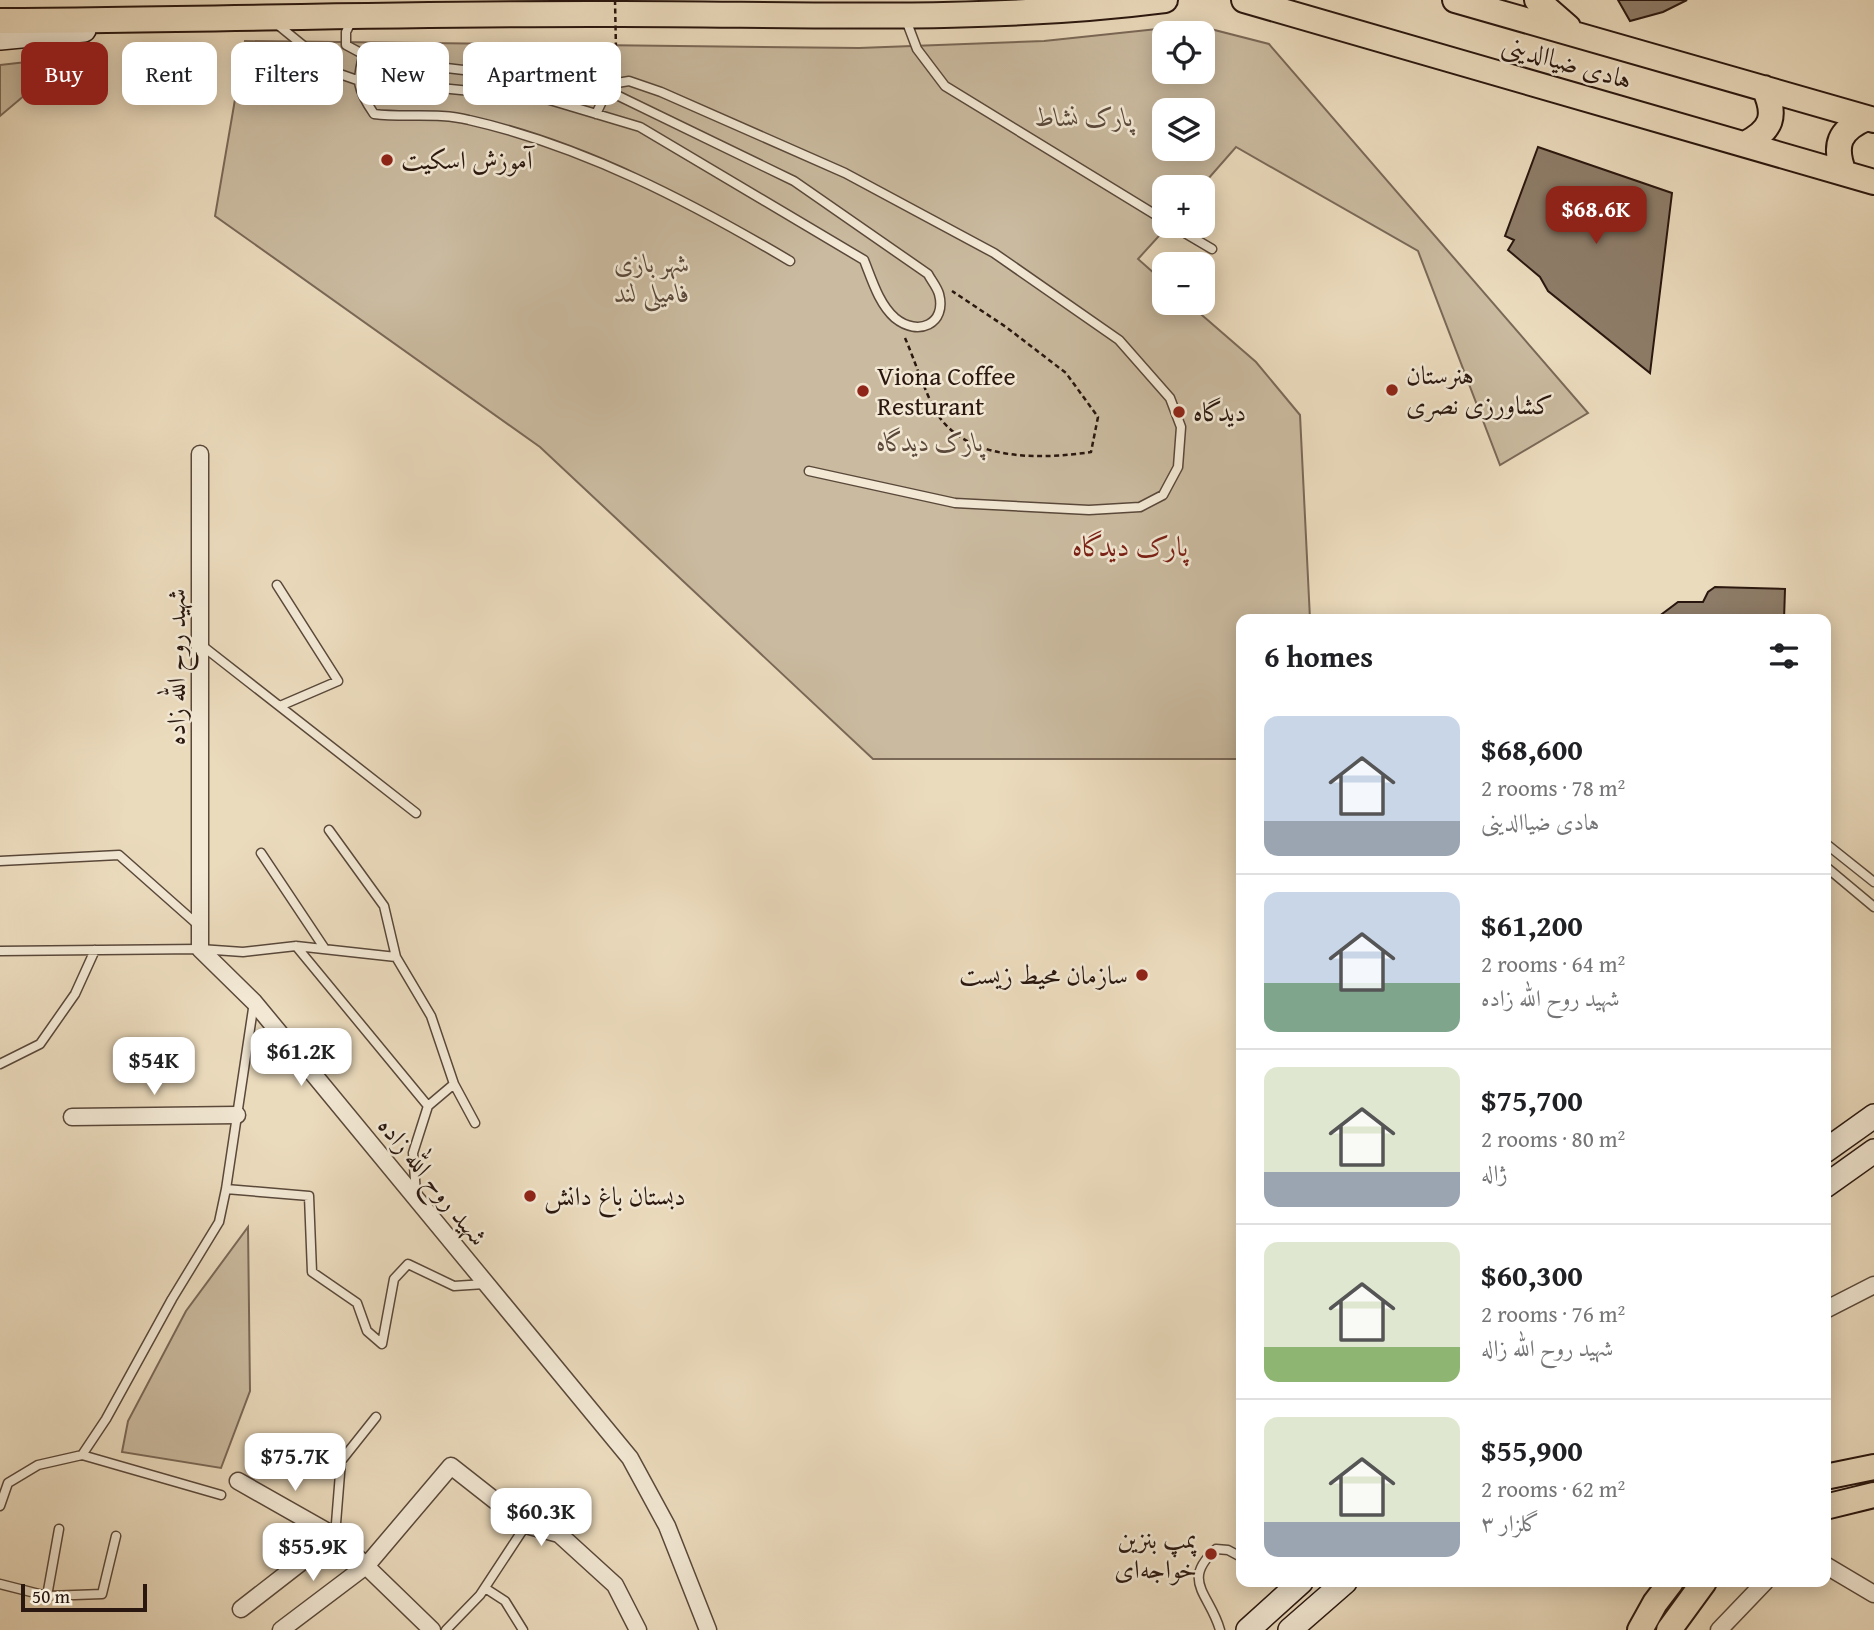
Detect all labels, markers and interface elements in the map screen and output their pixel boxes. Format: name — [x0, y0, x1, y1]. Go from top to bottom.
map controls — [1152, 21, 1215, 315]
button: locate — [1152, 21, 1215, 84]
street label: هادی ضیاالدینی — [1497, 24, 1637, 99]
chip: Buy — [21, 42, 108, 105]
chip: Rent — [122, 42, 217, 105]
chip: Filters — [231, 42, 343, 105]
chip: New — [357, 42, 449, 105]
chip: Apartment — [463, 42, 621, 105]
park label: پارک نشاط — [1035, 97, 1136, 136]
button: layers — [1152, 98, 1215, 161]
place label: آموزش اسکیت — [401, 140, 535, 179]
marker: آموزش اسکیت — [379, 152, 395, 168]
button: + — [1152, 175, 1215, 238]
pin: $68.6K — [1539, 187, 1653, 246]
text: $68.6K — [1562, 192, 1630, 225]
park label: شهر بازی فامیلی لند — [614, 243, 690, 312]
button: − — [1152, 252, 1215, 315]
place label: هنرستان کشاورزی نصری — [1406, 355, 1553, 424]
place label: Viona Coffee Resturant — [877, 356, 1016, 425]
marker: هنرستان کشاورزی نصری — [1384, 382, 1400, 398]
marker: Viona Coffee Resturant — [855, 383, 871, 399]
place label: دیدگاه — [1193, 392, 1246, 431]
marker: دیدگاه — [1171, 404, 1187, 420]
park label: پارک دیدگاه — [876, 422, 986, 461]
district label: پارک دیدگاه — [1072, 525, 1190, 567]
street label: شهید روح الله زاده — [156, 589, 200, 745]
text: 6 homes — [1264, 634, 1373, 678]
icon: filters — [1765, 637, 1803, 675]
text: $68,600 — [1481, 727, 1583, 771]
icon: home — [1320, 744, 1404, 828]
text: 2 rooms · 78 m² — [1481, 771, 1625, 804]
text: هادی ضیاالدینی — [1481, 805, 1599, 838]
text: $61,200 — [1481, 903, 1583, 947]
icon: home — [1320, 920, 1404, 1004]
text: 2 rooms · 64 m² — [1481, 947, 1625, 980]
place label: سازمان محیط زیست — [959, 955, 1128, 994]
marker: سازمان محیط زیست — [1134, 967, 1150, 983]
text: شهید روح الله زاده — [1481, 981, 1620, 1014]
pin: $61.2K — [244, 1028, 358, 1088]
text: $61.2K — [267, 1034, 335, 1067]
pin: $54K — [113, 1038, 195, 1097]
text: $54K — [129, 1043, 179, 1076]
text: $75,700 — [1481, 1078, 1583, 1122]
icon: home — [1320, 1095, 1404, 1179]
street label: شهید روح الله زاده — [365, 1108, 498, 1257]
text: 2 rooms · 80 m² — [1481, 1122, 1625, 1155]
text: ژاله — [1481, 1156, 1508, 1189]
place label: دبستان باغ دانش — [544, 1176, 686, 1218]
marker: دبستان باغ دانش — [522, 1188, 538, 1204]
text: $60,300 — [1481, 1253, 1583, 1297]
icon: home — [1320, 1270, 1404, 1354]
text: 2 rooms · 76 m² — [1481, 1297, 1625, 1330]
text: شهید روح الله زاله — [1481, 1331, 1613, 1364]
text: $55,900 — [1481, 1428, 1583, 1472]
pin: $75.7K — [238, 1434, 352, 1493]
text: $75.7K — [261, 1439, 329, 1472]
icon: home — [1320, 1445, 1404, 1529]
text: 2 rooms · 62 m² — [1481, 1472, 1625, 1505]
pin: $60.3K — [484, 1488, 598, 1548]
text: $60.3K — [507, 1494, 575, 1527]
text: گلزار ۳ — [1481, 1506, 1540, 1539]
place label: پمپ بنزین خواجه‌ای — [1114, 1519, 1197, 1588]
pin: $55.9K — [256, 1524, 370, 1583]
text: $55.9K — [279, 1529, 347, 1562]
marker: پمپ بنزین خواجه‌ای — [1203, 1546, 1219, 1562]
scale bar — [21, 1581, 147, 1613]
text: 50 m — [32, 1582, 70, 1610]

